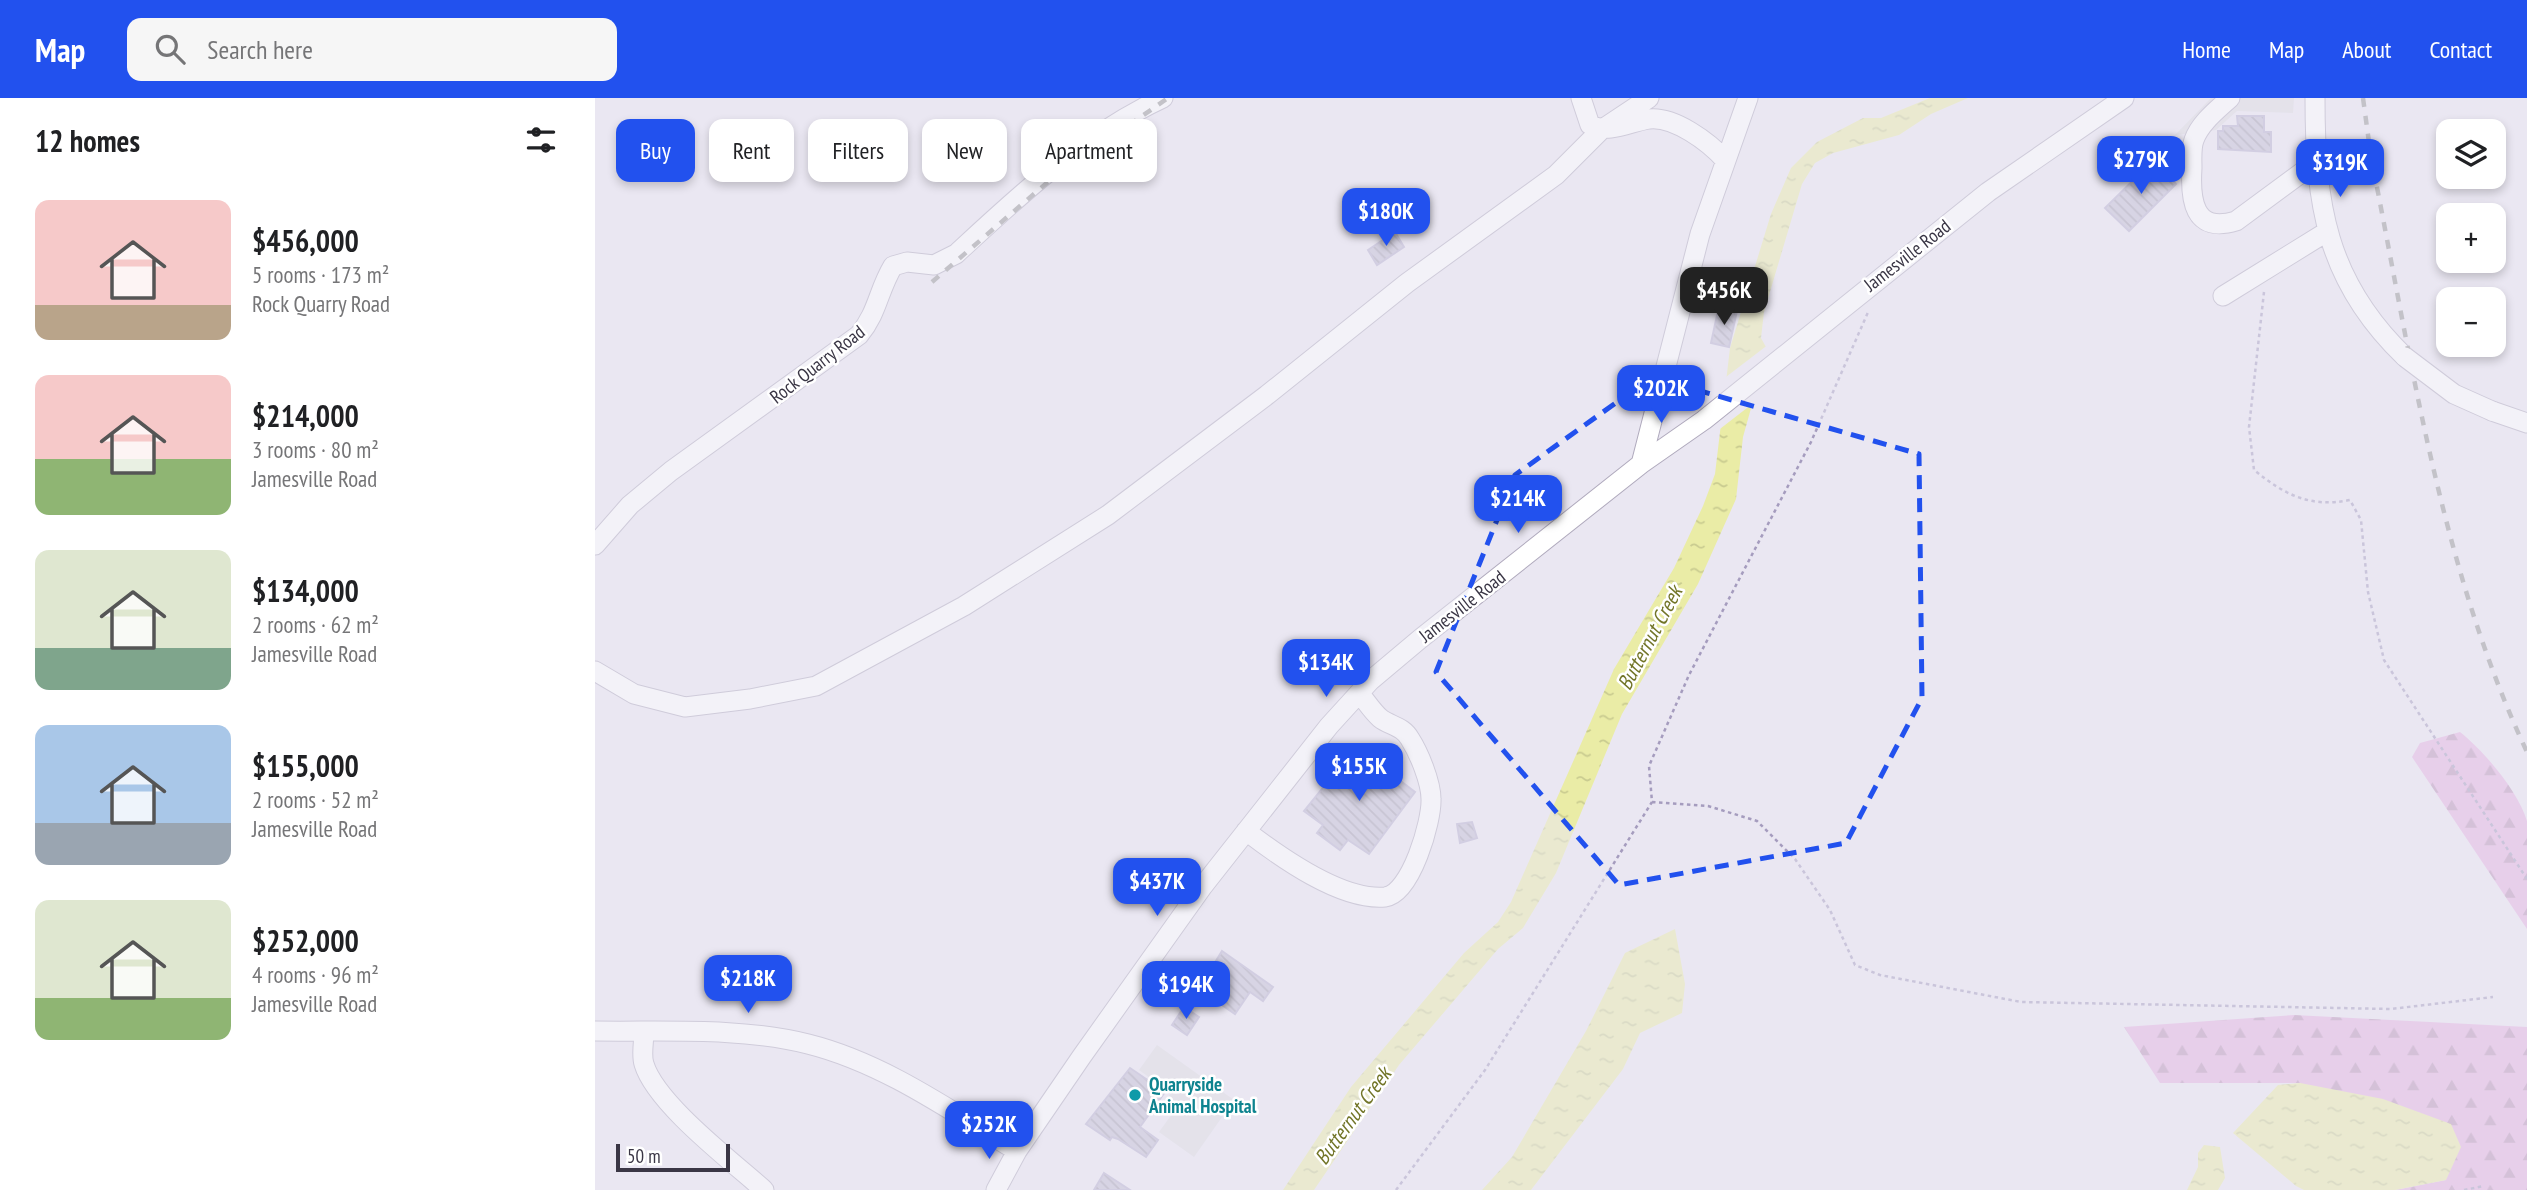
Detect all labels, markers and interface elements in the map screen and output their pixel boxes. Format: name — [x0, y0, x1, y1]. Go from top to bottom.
search box — [127, 18, 617, 81]
text: Map — [35, 28, 85, 71]
icon: search — [151, 30, 189, 68]
text: Search here — [207, 33, 313, 66]
text: Home — [2182, 34, 2231, 65]
text: Map — [2269, 34, 2304, 65]
text: About — [2342, 34, 2391, 65]
text: Contact — [2429, 34, 2492, 65]
chip: Buy — [616, 119, 695, 182]
chip: Rent — [709, 119, 794, 182]
chip: Filters — [808, 119, 908, 182]
chip: New — [922, 119, 1007, 182]
chip: Apartment — [1021, 119, 1157, 182]
map controls — [2436, 119, 2506, 357]
button: layers — [2436, 119, 2506, 189]
text: 12 homes — [35, 121, 140, 160]
icon: filters — [522, 121, 560, 159]
pin: $279K — [2092, 136, 2190, 196]
pin: $319K — [2291, 140, 2389, 199]
text: $279K — [2113, 144, 2169, 173]
text: $319K — [2312, 147, 2368, 176]
pin: $180K — [1337, 188, 1435, 248]
text: $180K — [1358, 196, 1414, 225]
button: + — [2436, 203, 2506, 273]
street label: Jamesville Road — [1858, 214, 1955, 297]
text: $456,000 — [252, 221, 359, 260]
icon: home — [91, 228, 175, 312]
text: 5 rooms · 173 m² — [252, 260, 389, 289]
pin: $456K — [1675, 268, 1773, 327]
text: $456K — [1696, 275, 1752, 304]
button: − — [2436, 287, 2506, 357]
text: Rock Quarry Road — [252, 289, 390, 318]
street label: Rock Quarry Road — [765, 319, 869, 409]
pin: $202K — [1612, 366, 1710, 425]
text: $202K — [1633, 373, 1689, 402]
text: $214,000 — [252, 396, 359, 435]
icon: home — [91, 403, 175, 487]
text: 3 rooms · 80 m² — [252, 435, 379, 464]
text: Jamesville Road — [252, 464, 377, 493]
pin: $214K — [1469, 476, 1567, 535]
text: $214K — [1490, 483, 1546, 512]
street label: Jamesville Road — [1413, 565, 1510, 648]
text: $134,000 — [252, 571, 359, 610]
icon: home — [91, 578, 175, 662]
water label: Butternut Creek — [1611, 579, 1690, 694]
text: 2 rooms · 62 m² — [252, 610, 379, 639]
text: Jamesville Road — [252, 639, 377, 668]
pin: $134K — [1277, 640, 1375, 699]
text: $134K — [1298, 647, 1354, 676]
pin: $155K — [1310, 744, 1408, 803]
text: $155,000 — [252, 746, 359, 785]
text: $155K — [1331, 751, 1387, 780]
icon: home — [91, 753, 175, 837]
text: 2 rooms · 52 m² — [252, 785, 379, 814]
text: Jamesville Road — [252, 814, 377, 843]
pin: $437K — [1108, 858, 1206, 918]
text: $437K — [1129, 866, 1185, 895]
text: $252,000 — [252, 921, 359, 960]
icon: home — [91, 928, 175, 1012]
pin: $218K — [699, 956, 797, 1015]
text: 4 rooms · 96 m² — [252, 960, 379, 989]
pin: $194K — [1137, 962, 1235, 1021]
text: $218K — [720, 963, 776, 992]
text: $194K — [1158, 969, 1214, 998]
text: Jamesville Road — [252, 989, 377, 1018]
water label: Butternut Creek — [1308, 1059, 1399, 1170]
place label: Quarryside Animal Hospital — [1148, 1072, 1257, 1118]
marker: Quarryside Animal Hospital — [1127, 1087, 1143, 1103]
pin: $252K — [940, 1102, 1038, 1161]
text: $252K — [961, 1109, 1017, 1138]
scale bar — [616, 1141, 730, 1173]
text: 50 m — [627, 1144, 661, 1168]

